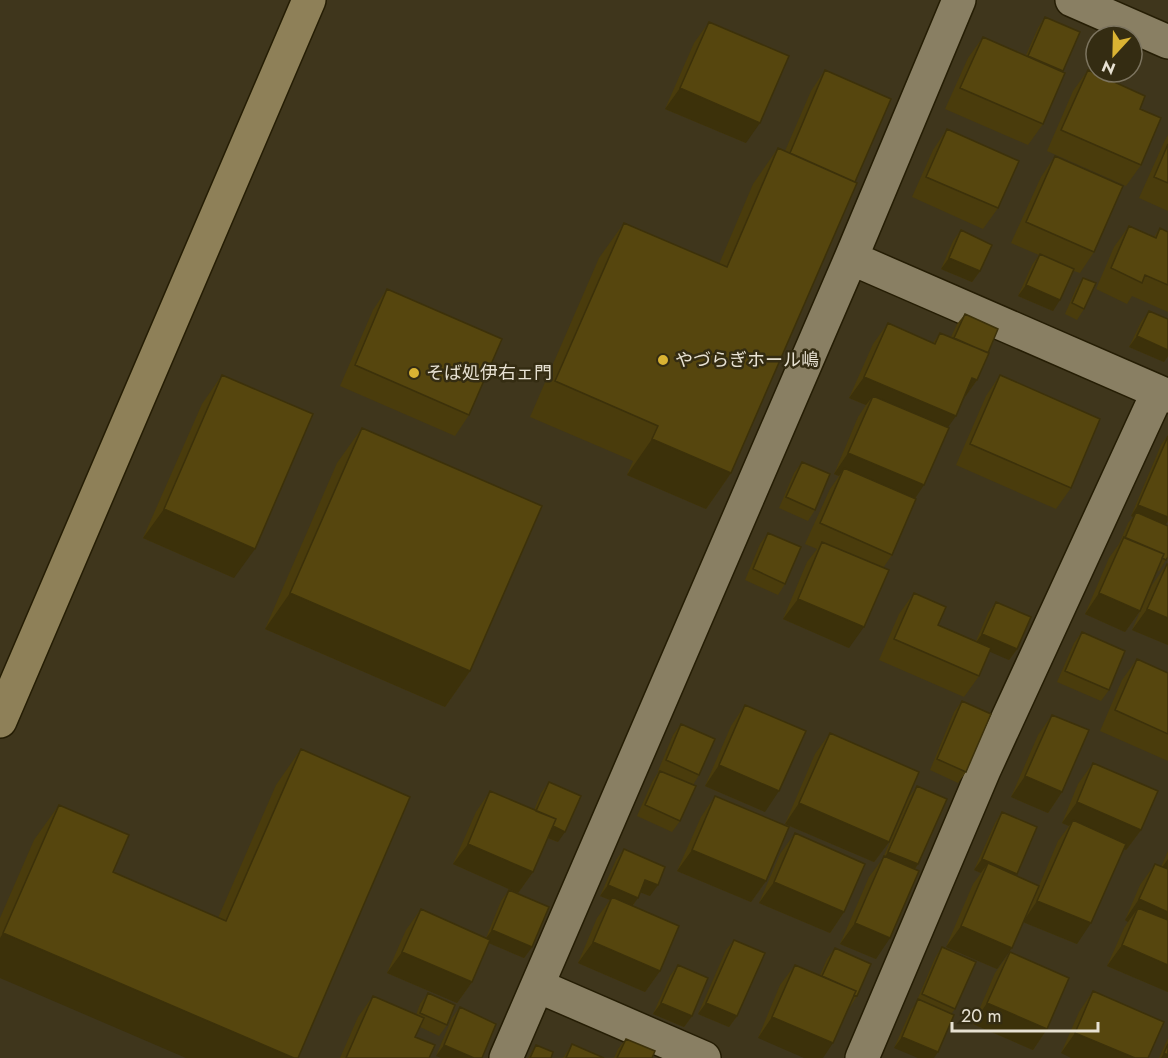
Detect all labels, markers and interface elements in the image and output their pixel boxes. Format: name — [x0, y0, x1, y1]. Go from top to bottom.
north arrow — [1084, 24, 1144, 84]
text: N — [1098, 54, 1119, 80]
place label: やづらぎホール嶋 — [675, 347, 819, 373]
marker: やづらぎホール嶋 — [656, 353, 670, 367]
place label: そば処伊右ェ門 — [426, 360, 552, 386]
marker: そば処伊右ェ門 — [407, 366, 421, 380]
scale bar — [952, 995, 1098, 1033]
text: 20 m — [961, 1003, 1001, 1029]

